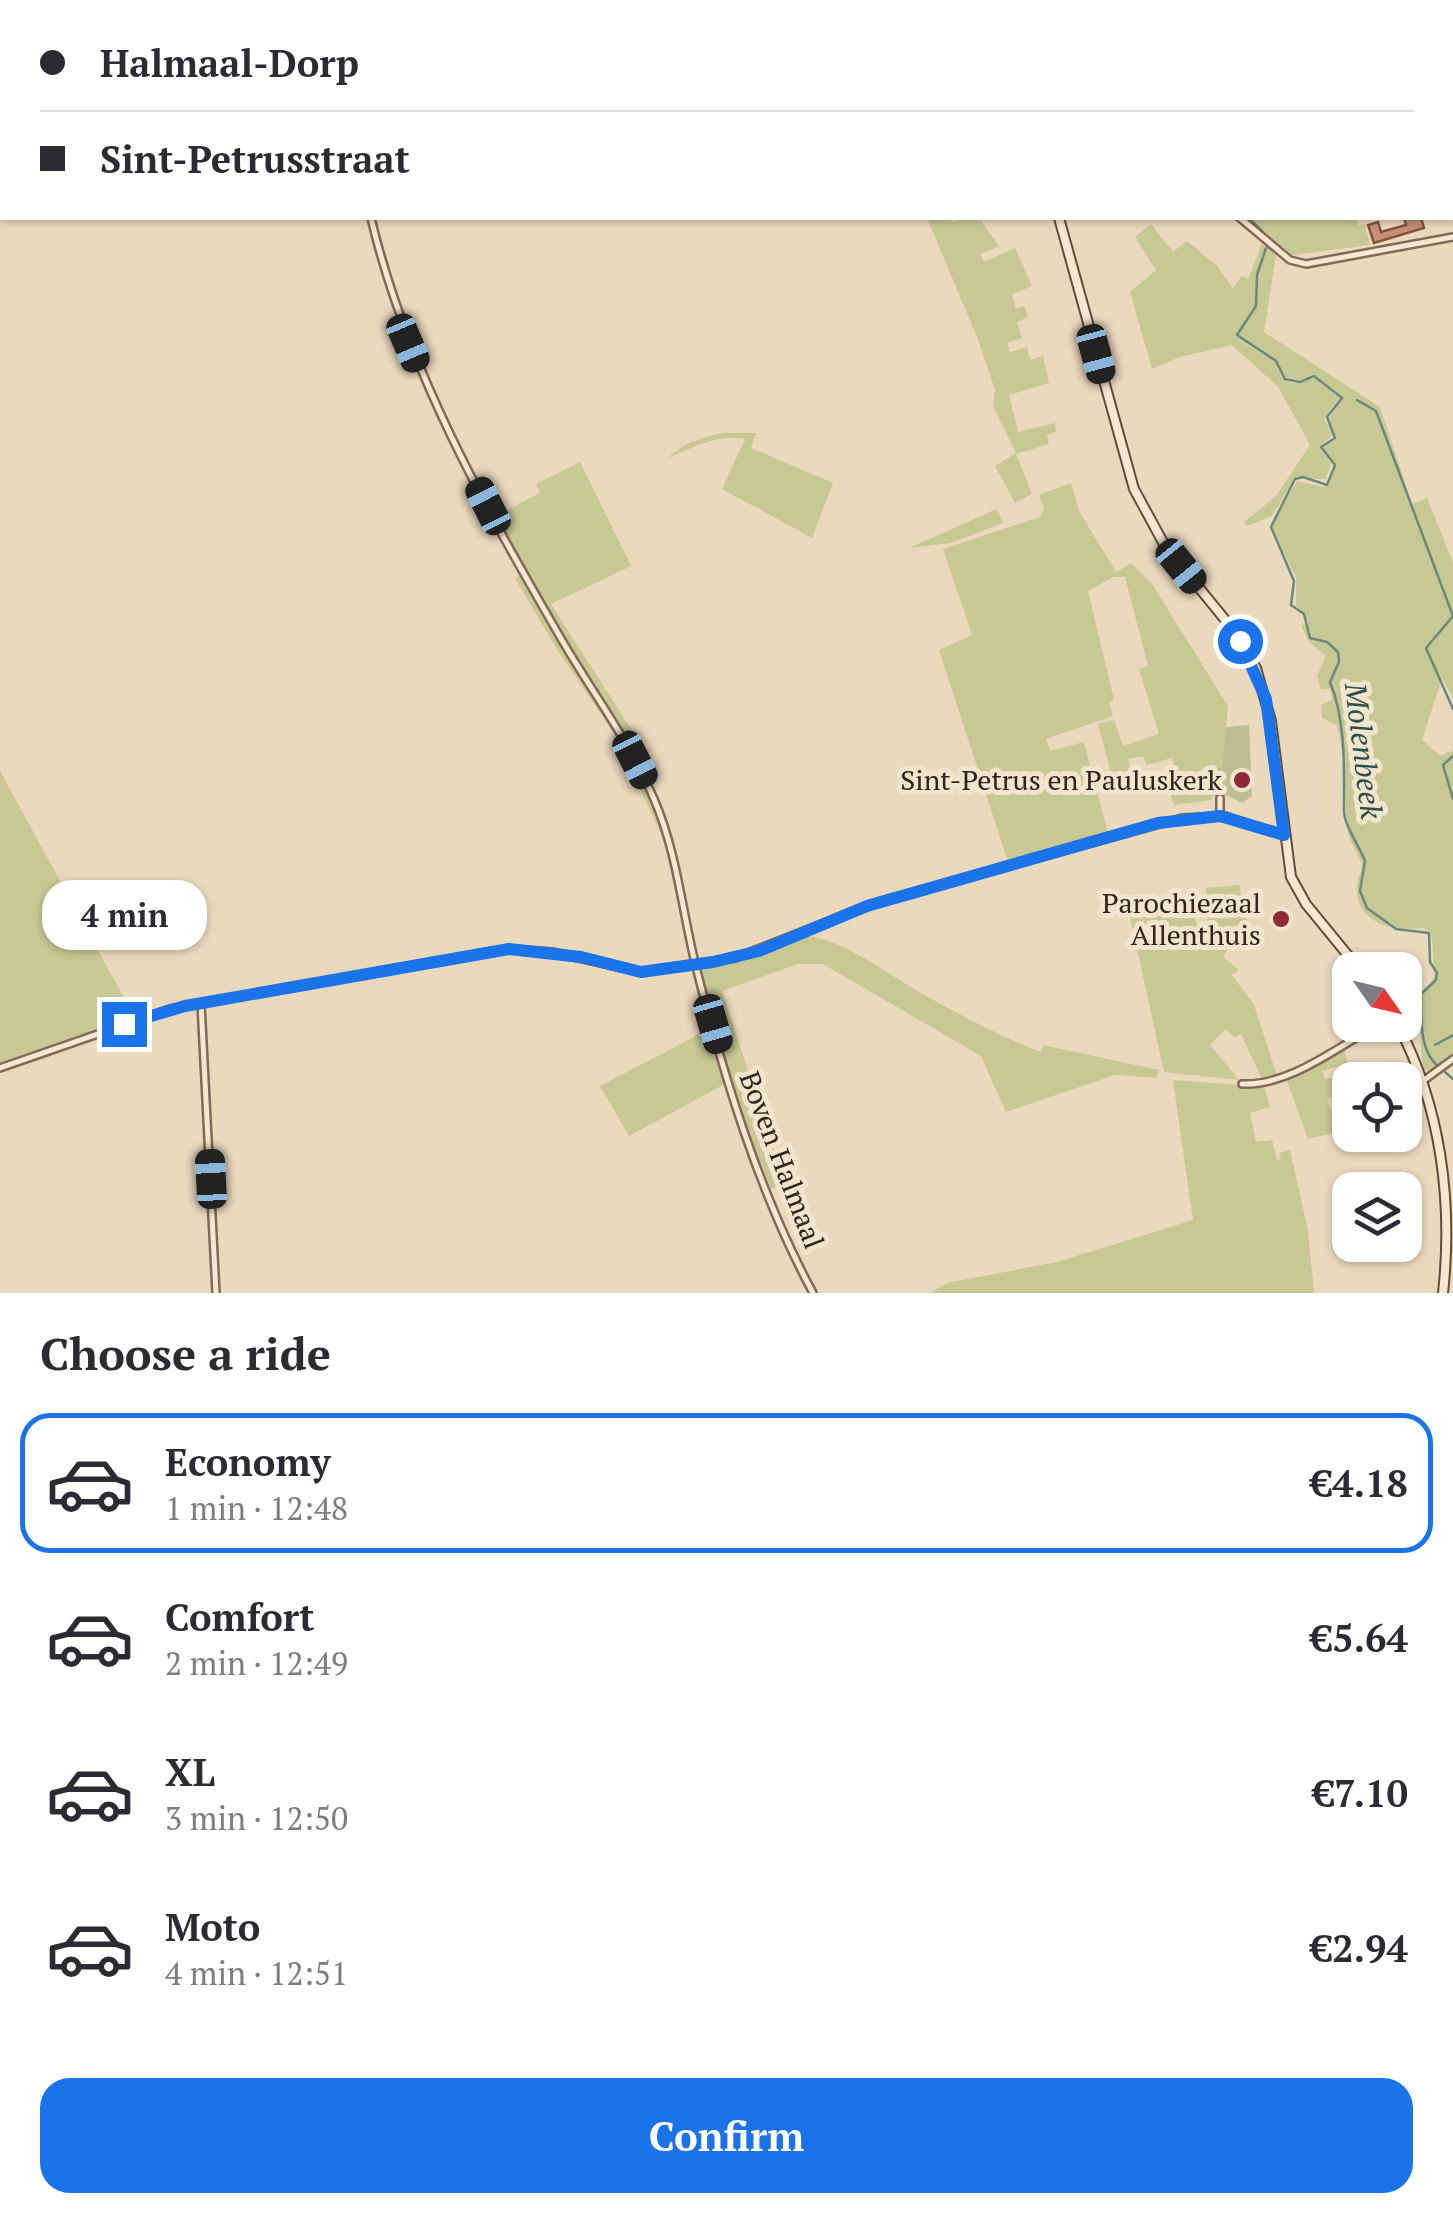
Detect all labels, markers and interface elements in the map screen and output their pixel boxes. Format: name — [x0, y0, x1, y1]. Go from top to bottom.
text: Halmaal-Dorp — [100, 38, 359, 88]
text: Sint-Petrusstraat — [100, 134, 410, 184]
car — [382, 310, 434, 376]
car — [1074, 321, 1118, 387]
car — [461, 472, 515, 540]
car — [1150, 533, 1212, 599]
route start — [1218, 619, 1263, 664]
water label: Molenbeek — [1336, 679, 1392, 822]
car — [608, 726, 662, 794]
place label: Sint-Petrus en Pauluskerk — [900, 761, 1223, 798]
marker: Sint-Petrus en Pauluskerk — [1231, 769, 1253, 791]
callout: 4 min — [42, 879, 206, 949]
place label: Parochiezaal Allenthuis — [1102, 884, 1261, 953]
text: 4 min — [81, 894, 168, 936]
marker: Parochiezaal Allenthuis — [1270, 908, 1292, 930]
north arrow — [1332, 952, 1422, 1042]
map controls — [1332, 952, 1422, 1262]
car — [690, 991, 736, 1057]
route end — [102, 1002, 147, 1047]
button: locate — [1332, 1062, 1422, 1152]
street label: Boven Halmaal — [732, 1066, 833, 1254]
car — [194, 1148, 228, 1210]
button: layers — [1332, 1172, 1422, 1262]
text: Choose a ride — [40, 1323, 331, 1383]
text: Economy — [165, 1437, 331, 1487]
icon: car — [45, 1438, 135, 1528]
text: €4.18 — [1311, 1458, 1408, 1508]
text: 1 min · 12:48 — [165, 1487, 348, 1529]
text: Comfort — [165, 1592, 314, 1642]
icon: car — [45, 1593, 135, 1683]
text: €5.64 — [1311, 1613, 1408, 1663]
text: 2 min · 12:49 — [165, 1642, 348, 1684]
text: XL — [165, 1747, 215, 1797]
icon: car — [45, 1748, 135, 1838]
text: €7.10 — [1313, 1768, 1408, 1818]
text: 3 min · 12:50 — [165, 1797, 348, 1839]
text: Moto — [165, 1902, 260, 1952]
icon: car — [45, 1903, 135, 1993]
text: €2.94 — [1311, 1923, 1408, 1973]
text: 4 min · 12:51 — [165, 1952, 348, 1994]
button: Confirm — [40, 2078, 1413, 2193]

